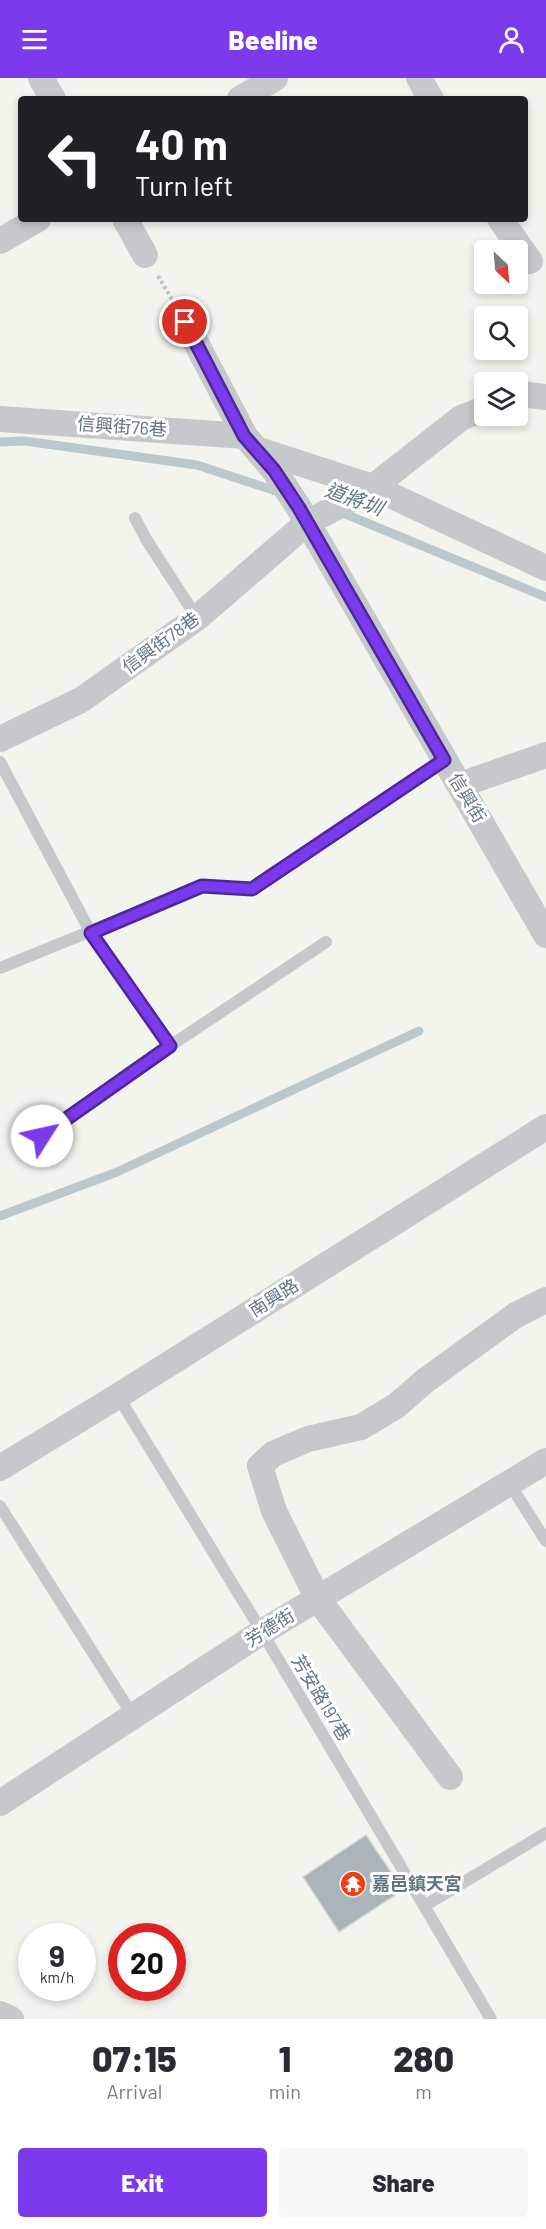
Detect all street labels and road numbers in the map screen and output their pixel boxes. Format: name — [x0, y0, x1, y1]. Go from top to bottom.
street label: 信興街76巷 — [77, 412, 168, 440]
street label: 信興街78巷 — [118, 607, 203, 678]
street label: 信興街 — [445, 769, 491, 826]
street label: 南興路 — [245, 1274, 302, 1321]
street label: 芳德街 — [241, 1604, 298, 1651]
street label: 芳安路197巷 — [288, 1651, 356, 1744]

